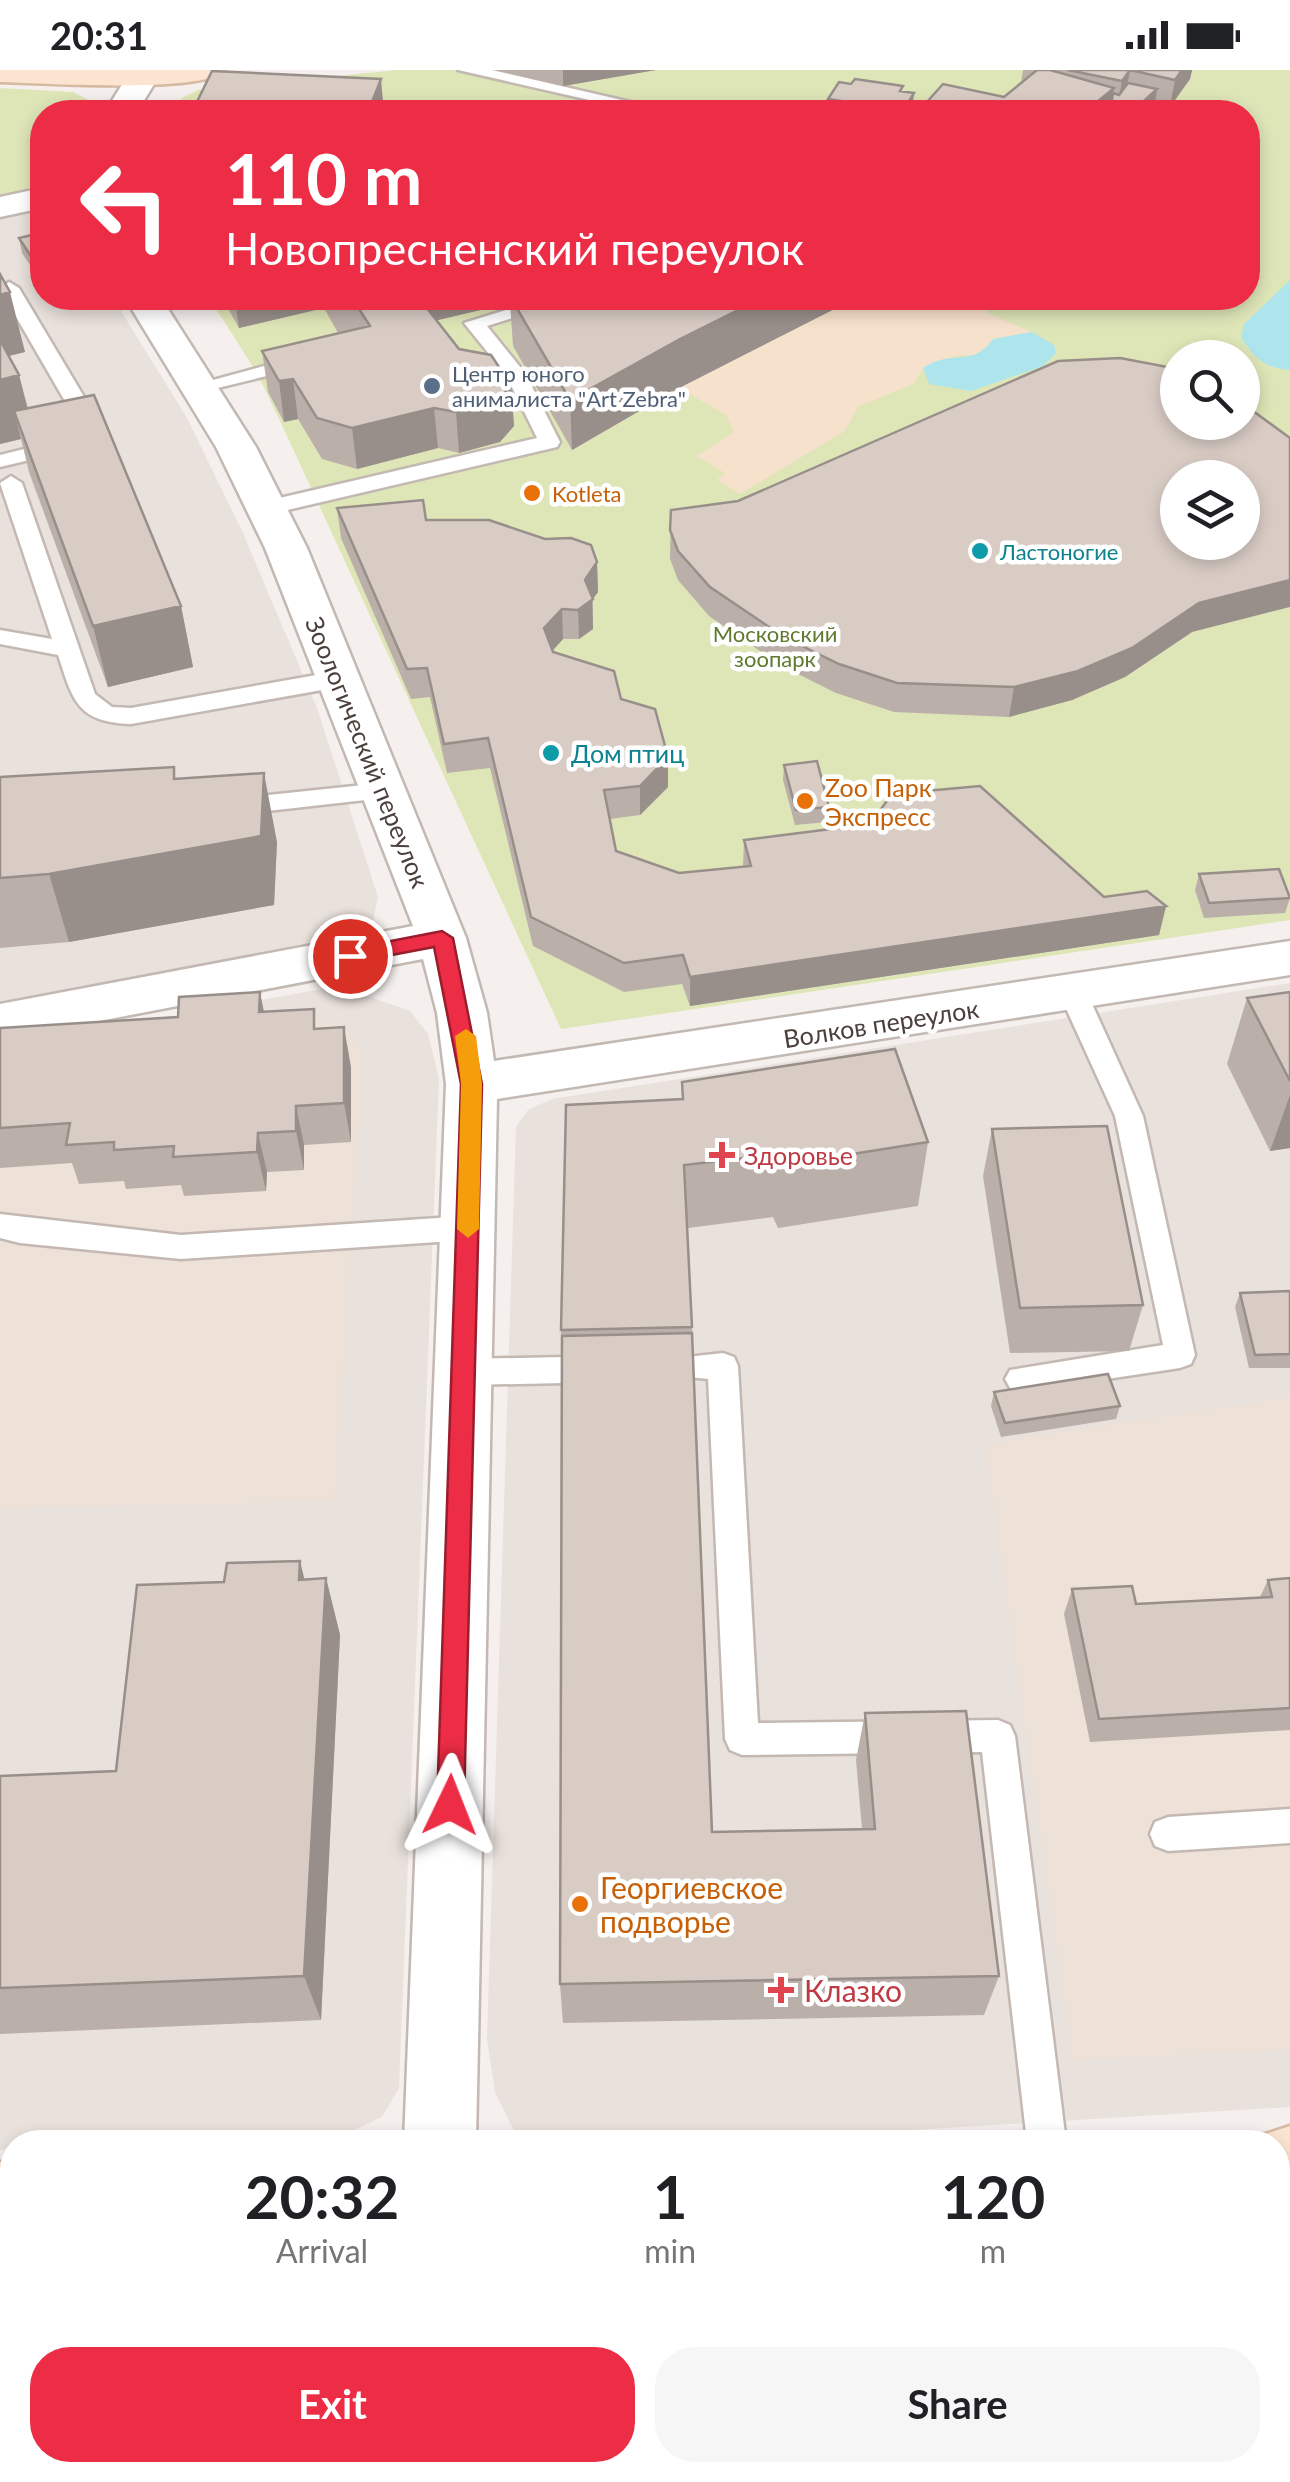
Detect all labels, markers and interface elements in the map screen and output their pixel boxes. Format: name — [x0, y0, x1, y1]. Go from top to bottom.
text: 20:31 — [50, 12, 148, 58]
text: 110 m — [225, 136, 422, 220]
icon: left — [60, 140, 190, 270]
text: Новопресненский переулок — [225, 221, 804, 275]
map controls — [1160, 340, 1260, 560]
button: search — [1160, 340, 1260, 440]
place label: Центр юного анималиста "Art Zebra" — [452, 360, 686, 412]
marker: Центр юного анималиста "Art Zebra" — [421, 375, 443, 397]
button: layers — [1160, 460, 1260, 560]
place label: Kotleta — [552, 480, 621, 507]
marker: Kotleta — [521, 482, 543, 504]
place label: Ластоногие — [999, 538, 1118, 565]
marker: Ластоногие — [969, 540, 991, 562]
street label: Зоологический переулок — [300, 612, 436, 892]
park label: Московский зоопарк — [713, 620, 837, 672]
place label: Дом птиц — [571, 738, 684, 768]
marker: Дом птиц — [540, 742, 562, 764]
place label: Zoo Парк Экспресс — [825, 772, 932, 831]
marker: Zoo Парк Экспресс — [794, 790, 816, 812]
pin — [308, 914, 393, 999]
icon: arrive — [323, 929, 378, 984]
street label: Волков переулок — [781, 993, 981, 1053]
place label: Здоровье — [744, 1140, 853, 1170]
marker: Здоровье — [709, 1142, 735, 1168]
position arrow — [398, 1753, 502, 1857]
place label: Георгиевское подворье — [600, 1869, 783, 1939]
marker: Георгиевское подворье — [569, 1893, 591, 1915]
place label: Клазко — [804, 1972, 902, 2008]
marker: Клазко — [768, 1977, 794, 2003]
text: 20:32 — [245, 2160, 399, 2232]
text: 1 — [653, 2160, 688, 2232]
text: 120 — [941, 2160, 1045, 2232]
text: Arrival — [276, 2231, 368, 2270]
text: min — [644, 2231, 696, 2270]
text: m — [980, 2231, 1006, 2270]
button: Exit — [30, 2347, 635, 2462]
button: Share — [655, 2347, 1260, 2462]

